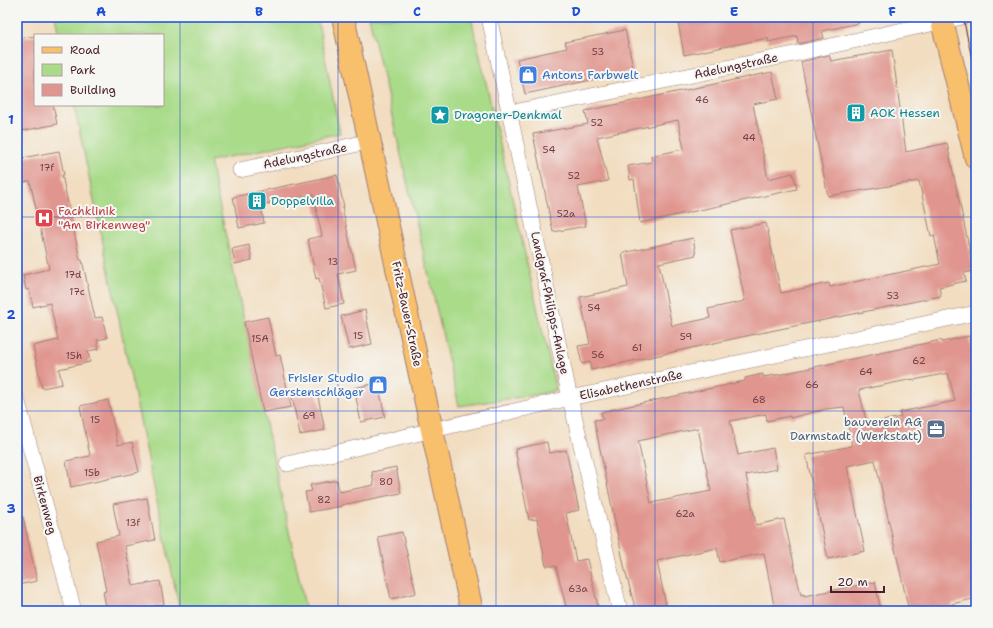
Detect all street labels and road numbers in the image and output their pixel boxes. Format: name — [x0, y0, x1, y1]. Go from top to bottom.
street label: Adelungstraße — [693, 49, 780, 83]
street label: Adelungstraße — [262, 139, 349, 173]
street label: Landgraf-Philipps-Anlage — [527, 230, 573, 376]
street label: Fritz-Bauer-Straße — [388, 260, 426, 368]
street label: Elisabethenstraße — [578, 366, 684, 404]
street label: Birkenweg — [29, 474, 61, 536]

